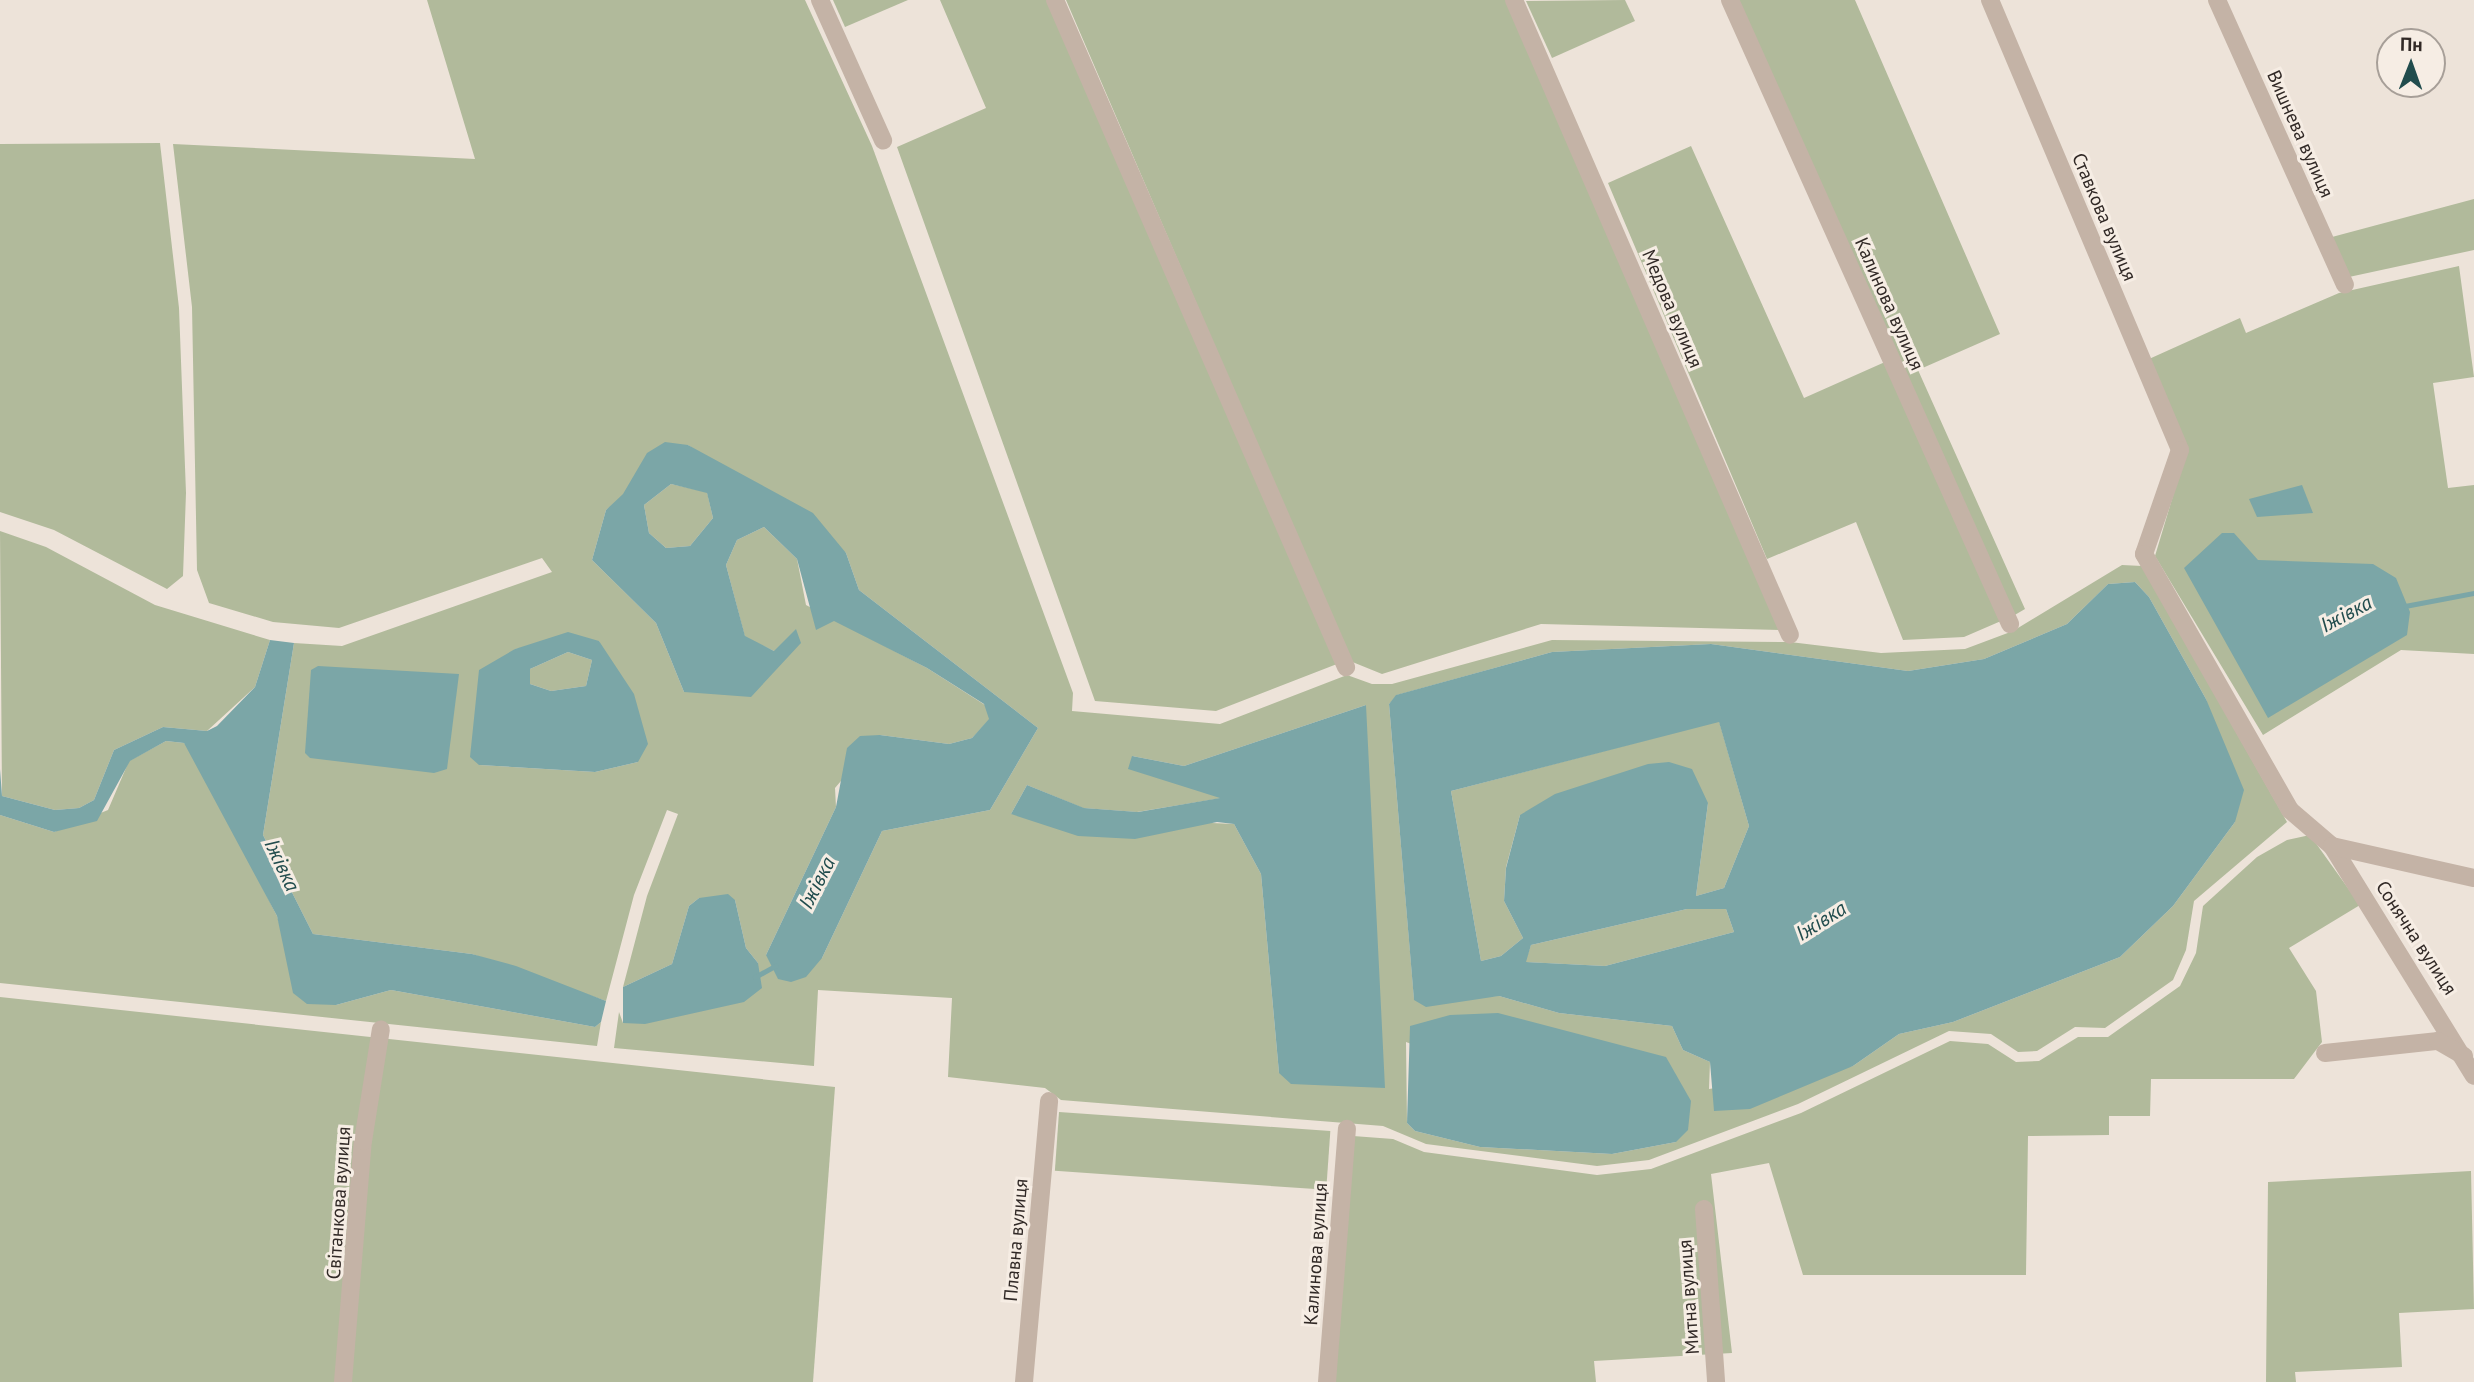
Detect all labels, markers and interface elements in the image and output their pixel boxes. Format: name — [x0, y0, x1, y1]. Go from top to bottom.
north arrow — [2376, 28, 2446, 98]
text: Пн — [2400, 32, 2423, 56]
street label: Вишнева вулиця — [2262, 67, 2338, 201]
street label: Ставкова вулиця — [2067, 150, 2141, 284]
street label: Калинова вулиця — [1850, 234, 1928, 374]
street label: Медова вулиця — [1637, 246, 1707, 372]
water label: Іжівка — [2316, 590, 2376, 638]
water label: Іжівка — [259, 835, 305, 895]
water label: Іжівка — [793, 853, 841, 913]
street label: Сонячна вулиця — [2371, 877, 2461, 999]
water label: Іжівка — [1791, 896, 1851, 946]
street label: Світанкова вулиця — [322, 1126, 356, 1280]
street label: Плавна вулиця — [999, 1178, 1033, 1302]
street label: Калинова вулиця — [1300, 1182, 1332, 1326]
street label: Митна вулиця — [1674, 1239, 1704, 1355]

